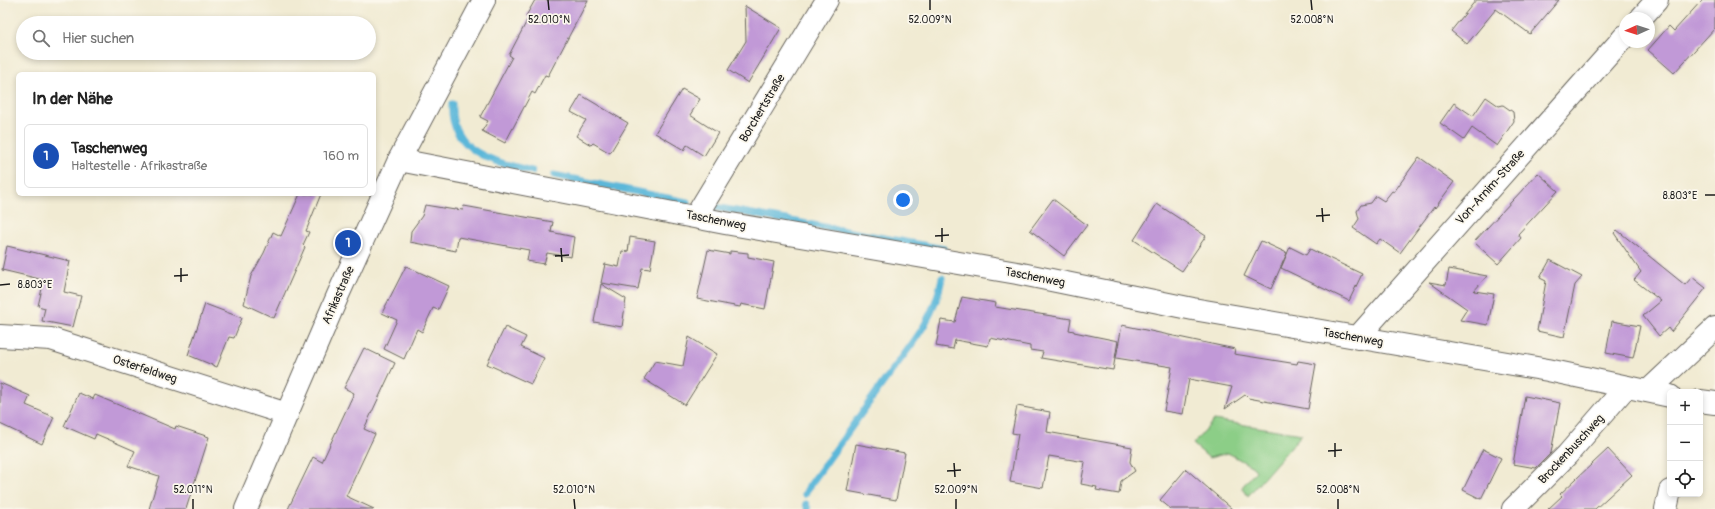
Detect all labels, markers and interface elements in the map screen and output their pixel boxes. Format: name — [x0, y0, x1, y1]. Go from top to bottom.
north arrow — [1619, 12, 1655, 48]
text: 52.010°N — [528, 14, 570, 26]
text: 52.009°N — [908, 14, 952, 26]
text: 52.008°N — [1290, 14, 1334, 26]
search box — [16, 16, 376, 60]
icon: search — [30, 27, 52, 49]
text: Hier suchen — [62, 29, 134, 48]
street label: Borchertstraße — [736, 71, 789, 145]
text: In der Nähe — [32, 88, 113, 109]
text: Taschenweg — [71, 139, 147, 158]
street label: Von-Arnim-Straße — [1453, 147, 1528, 228]
text: 1 — [43, 148, 49, 164]
text: 160 m — [323, 148, 359, 164]
text: Haltestelle · Afrikastraße — [71, 158, 207, 174]
your location — [893, 190, 913, 210]
text: 8.803°E — [1663, 190, 1697, 202]
street label: Taschenweg — [684, 207, 747, 234]
pin: 1 — [335, 228, 361, 258]
street label: Afrikastraße — [319, 264, 358, 327]
street label: Taschenweg — [1003, 264, 1066, 291]
text: 8.803°E — [18, 279, 52, 291]
street label: Taschenweg — [1322, 325, 1384, 350]
street label: Osterfeldweg — [111, 352, 179, 387]
map controls — [1667, 389, 1703, 497]
button: + — [1667, 389, 1703, 425]
street label: Brockenbuschweg — [1535, 411, 1608, 487]
button: − — [1667, 425, 1703, 461]
button: locate — [1667, 461, 1703, 497]
text: 52.011°N — [174, 484, 213, 496]
text: 52.010°N — [553, 484, 595, 496]
text: 52.009°N — [934, 484, 978, 496]
text: 52.008°N — [1316, 484, 1360, 496]

